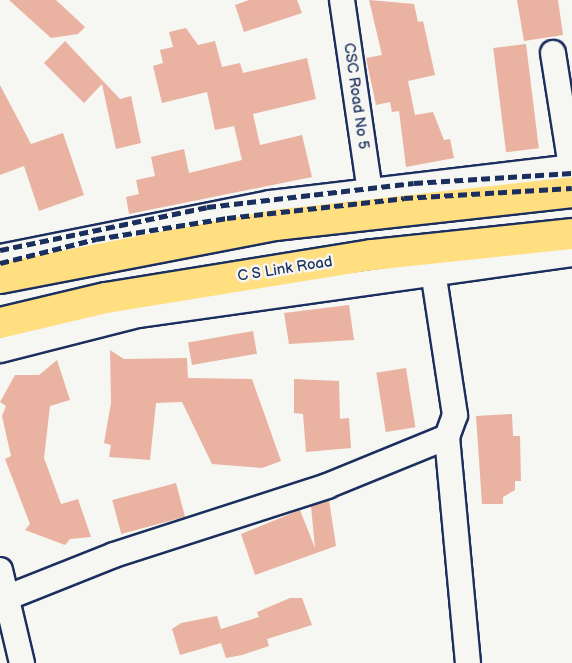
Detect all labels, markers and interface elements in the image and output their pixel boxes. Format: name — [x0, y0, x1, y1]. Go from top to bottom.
street label: CSC Road No 5 — [340, 42, 372, 150]
street label: C S Link Road — [236, 253, 334, 285]

